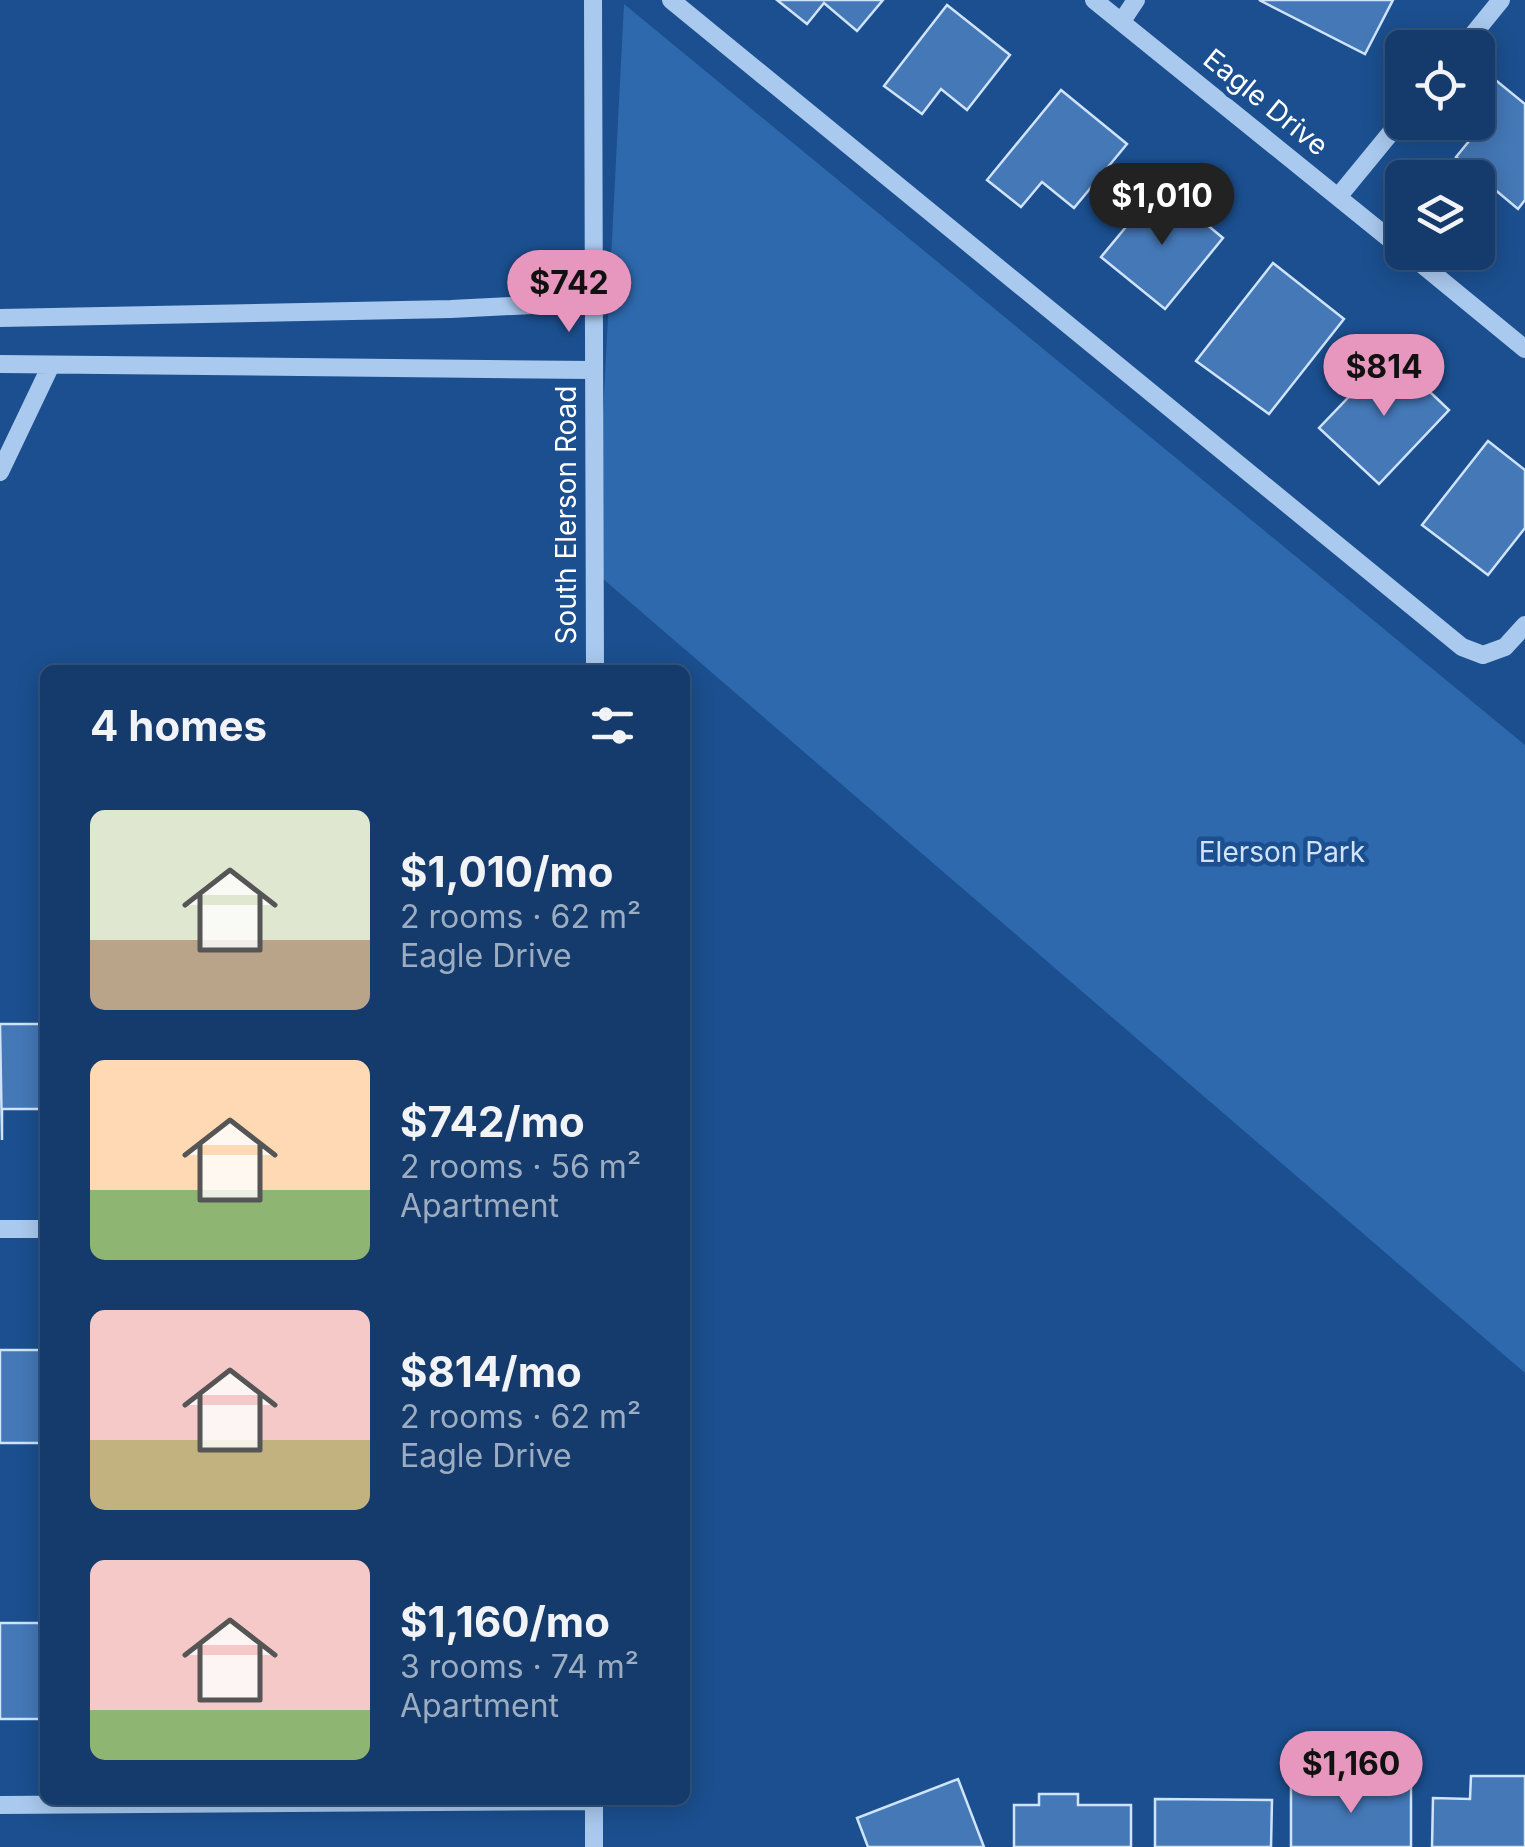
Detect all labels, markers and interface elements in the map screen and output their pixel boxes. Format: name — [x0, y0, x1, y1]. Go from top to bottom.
map controls — [1385, 30, 1495, 270]
button: locate — [1385, 30, 1495, 140]
street label: Eagle Drive — [1197, 42, 1335, 162]
button: layers — [1385, 160, 1495, 270]
pin: $1,010 — [1081, 163, 1243, 248]
text: $1,010 — [1111, 176, 1213, 215]
pin: $742 — [510, 250, 628, 335]
text: $742 — [529, 263, 609, 302]
pin: $814 — [1325, 334, 1443, 419]
text: $814 — [1345, 347, 1423, 386]
street label: South Elerson Road — [549, 386, 583, 644]
icon: filters — [585, 698, 640, 753]
text: 4 homes — [90, 700, 267, 751]
park label: Elerson Park — [1199, 835, 1365, 869]
text: $1,010/mo — [400, 846, 614, 897]
icon: home — [170, 850, 290, 970]
text: 2 rooms · 62 m² — [400, 897, 641, 936]
text: Eagle Drive — [400, 936, 572, 975]
text: $742/mo — [400, 1096, 585, 1147]
icon: home — [170, 1100, 290, 1220]
text: 2 rooms · 56 m² — [400, 1147, 641, 1186]
text: Apartment — [400, 1186, 559, 1225]
text: $814/mo — [400, 1346, 582, 1397]
icon: home — [170, 1350, 290, 1470]
text: 2 rooms · 62 m² — [400, 1397, 641, 1436]
text: Eagle Drive — [400, 1436, 572, 1475]
text: $1,160/mo — [400, 1596, 610, 1647]
icon: home — [170, 1600, 290, 1720]
text: 3 rooms · 74 m² — [400, 1647, 639, 1686]
text: Apartment — [400, 1686, 559, 1725]
pin: $1,160 — [1270, 1731, 1432, 1816]
text: $1,160 — [1302, 1744, 1400, 1783]

